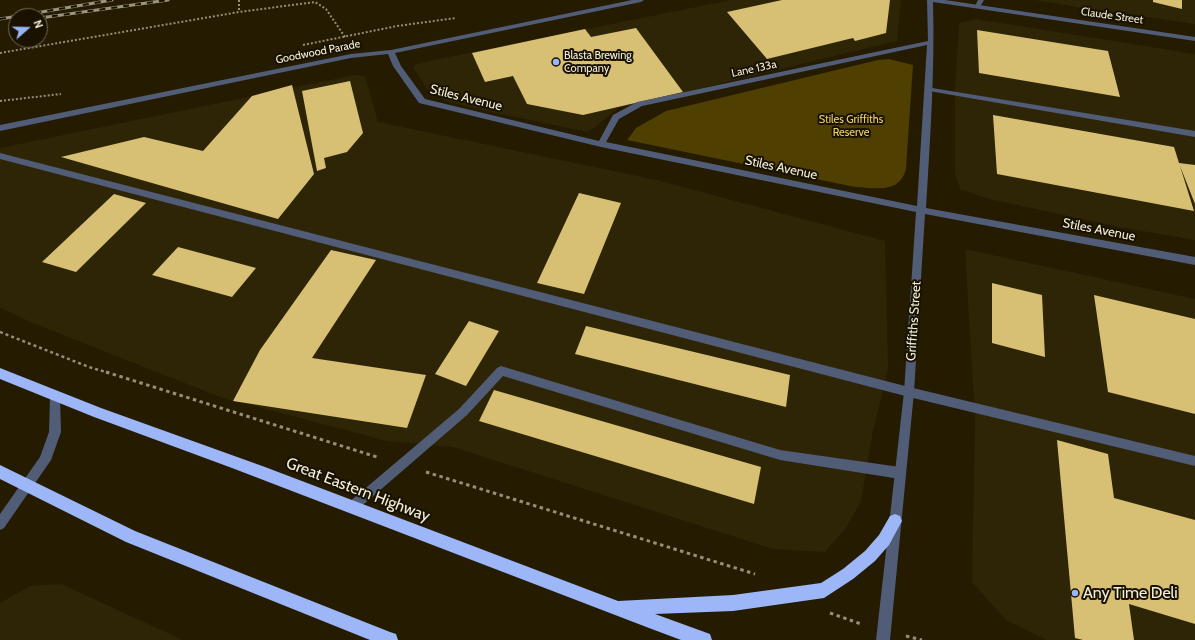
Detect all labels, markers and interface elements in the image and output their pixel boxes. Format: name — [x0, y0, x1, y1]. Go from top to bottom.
street label: Claude Street — [1080, 5, 1144, 27]
north arrow — [8, 8, 48, 48]
text: N — [30, 18, 46, 30]
street label: Goodwood Parade — [275, 37, 361, 67]
place label: Blasta Brewing Company — [564, 49, 632, 75]
marker: Blasta Brewing Company — [551, 57, 561, 67]
street label: Lane 133a — [730, 58, 778, 80]
street label: Stiles Avenue — [428, 82, 504, 114]
park label: Stiles Griffiths Reserve — [819, 113, 883, 139]
street label: Stiles Avenue — [743, 153, 819, 183]
street label: Stiles Avenue — [1061, 215, 1137, 245]
street label: Griffiths Street — [903, 281, 925, 361]
street label: Great Eastern Highway — [283, 454, 433, 526]
place label: Any Time Deli — [1083, 583, 1178, 603]
marker: Any Time Deli — [1070, 588, 1080, 598]

